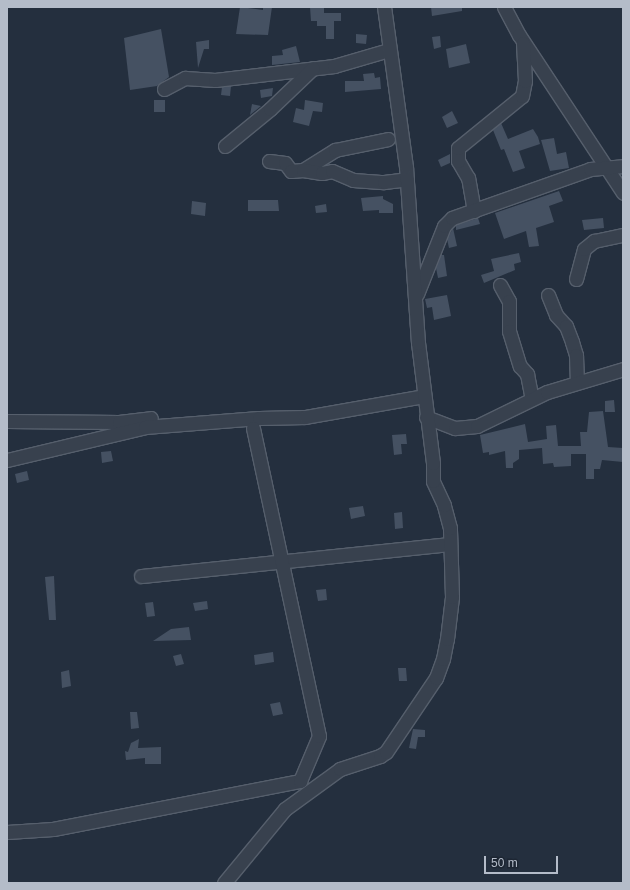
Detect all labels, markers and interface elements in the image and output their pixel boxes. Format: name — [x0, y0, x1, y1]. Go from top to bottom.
scale bar — [486, 848, 560, 874]
text: 50 m — [491, 856, 518, 870]

